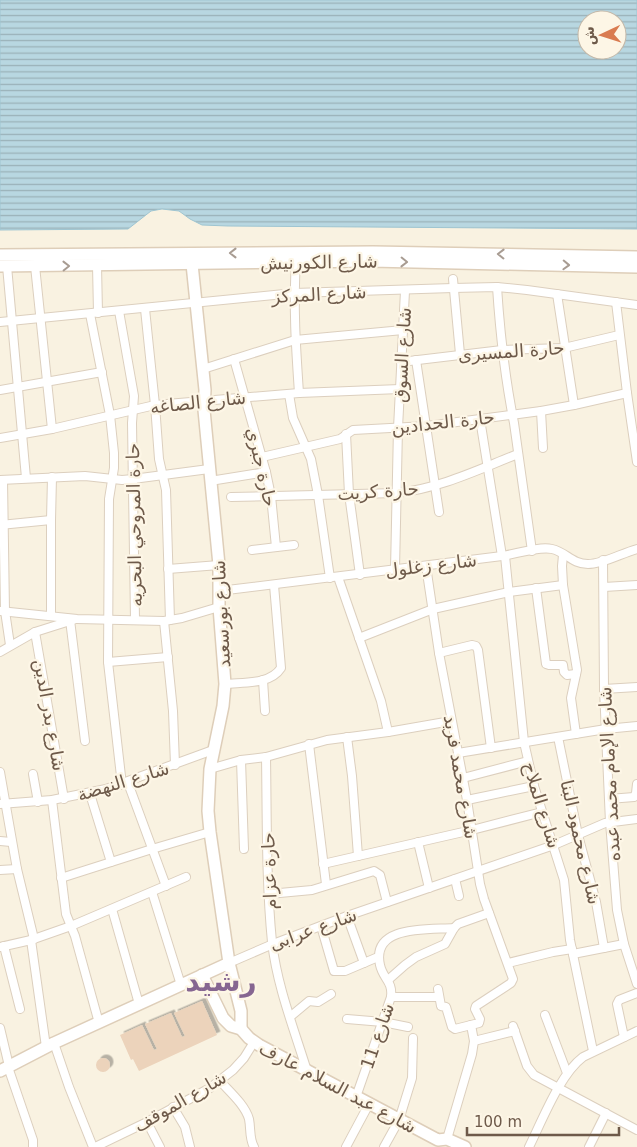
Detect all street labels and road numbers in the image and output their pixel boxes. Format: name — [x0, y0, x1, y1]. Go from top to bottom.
street label: شارع الكورنيش — [260, 250, 378, 275]
street label: شارع المركز — [270, 281, 367, 308]
street label: شارع السوق — [389, 307, 416, 403]
street label: حارة المسيرى — [457, 337, 565, 366]
street label: شارع الصاغه — [149, 387, 247, 418]
street label: حارة الحدادين — [390, 406, 496, 439]
street label: حارة جبري — [242, 425, 281, 509]
street label: حارة المروحي البحريه — [122, 443, 147, 607]
street label: حارة كريت — [337, 478, 420, 505]
street label: شارع زغلول — [384, 549, 478, 582]
street label: شارع بورسعيد — [208, 560, 235, 668]
street label: شارع بدر الدين — [29, 657, 70, 773]
street label: شارع الإمام محمد عبده — [594, 686, 625, 862]
street label: شارع محمد فريد — [439, 713, 482, 841]
street label: شارع النهضة — [74, 757, 172, 806]
street label: شارع الملاح — [518, 759, 565, 851]
street label: شارع محمود البنا — [555, 778, 606, 907]
street label: حارة عزام — [257, 832, 282, 910]
street label: شارع عرابى — [266, 904, 360, 955]
street label: شارع 11 — [356, 1000, 399, 1072]
street label: شارع عبد السلام عارف — [255, 1037, 420, 1138]
street label: شارع الموقف — [130, 1066, 230, 1137]

